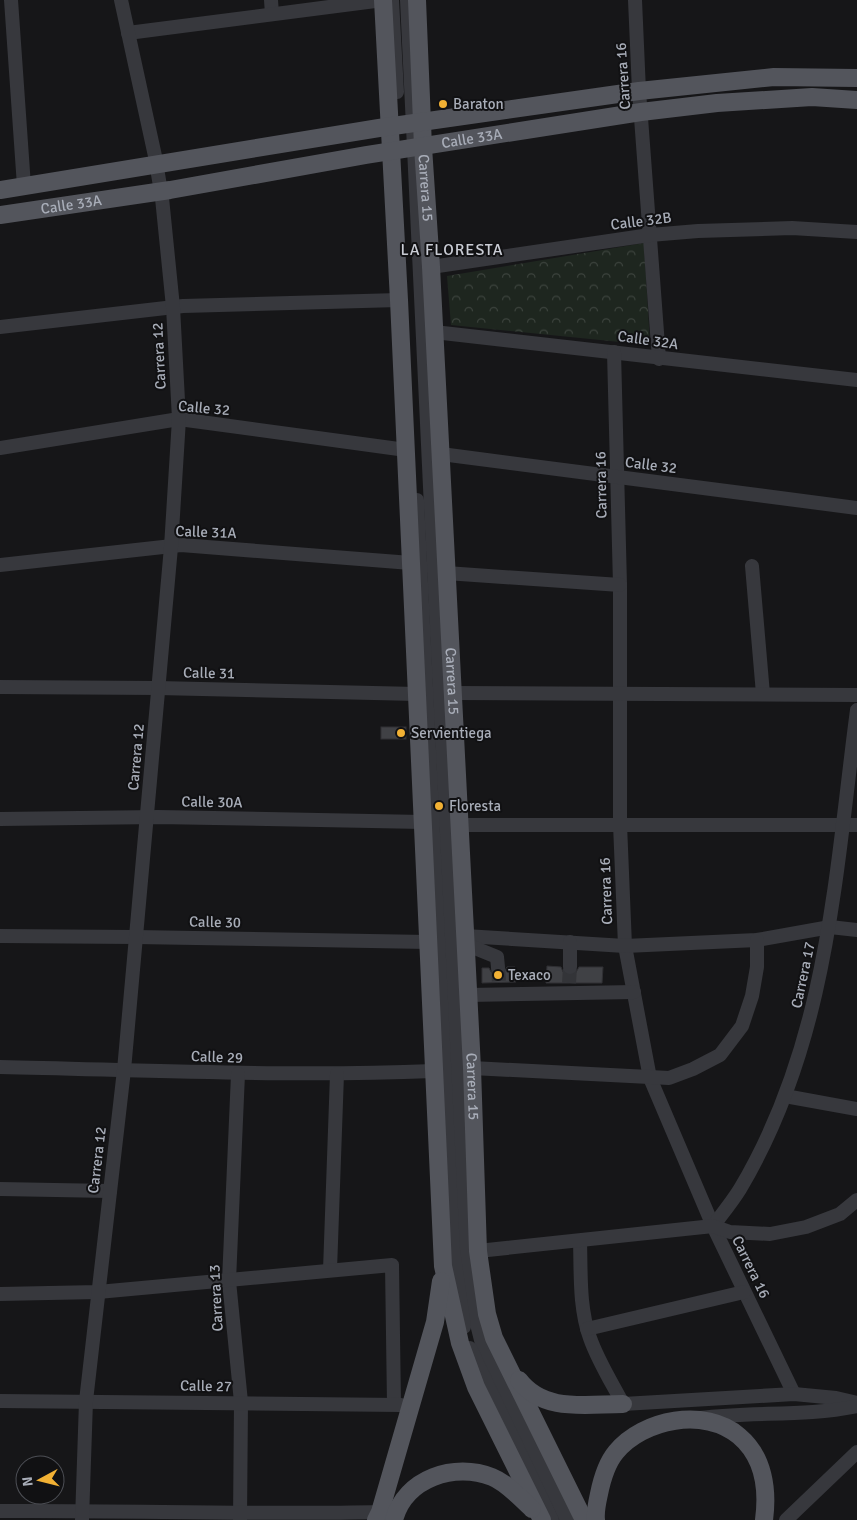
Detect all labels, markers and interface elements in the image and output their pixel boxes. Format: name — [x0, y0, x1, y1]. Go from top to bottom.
street label: Carrera 16 — [612, 42, 634, 110]
place label: Baraton — [453, 95, 504, 113]
marker: Baraton — [437, 98, 449, 110]
street label: Calle 33A — [440, 125, 503, 152]
street label: Carrera 15 — [414, 154, 437, 222]
street label: Calle 33A — [40, 191, 103, 218]
street label: Calle 32B — [610, 208, 672, 234]
district label: LA FLORESTA — [400, 240, 504, 260]
street label: Carrera 12 — [148, 322, 170, 390]
street label: Calle 32A — [616, 327, 680, 353]
street label: Calle 32 — [177, 397, 231, 419]
street label: Carrera 16 — [591, 451, 611, 519]
street label: Calle 32 — [624, 453, 678, 477]
street label: Calle 31A — [175, 522, 237, 542]
street label: Carrera 15 — [441, 647, 463, 715]
street label: Calle 31 — [183, 664, 235, 682]
street label: Carrera 12 — [124, 723, 148, 791]
place label: Servientiega — [411, 724, 492, 742]
marker: Servientiega — [395, 727, 407, 739]
street label: Calle 30A — [181, 792, 243, 812]
place label: Floresta — [449, 797, 501, 815]
marker: Floresta — [433, 800, 445, 812]
street label: Carrera 16 — [596, 857, 616, 925]
street label: Calle 30 — [189, 913, 241, 931]
street label: Carrera 17 — [787, 940, 819, 1010]
place label: Texaco — [508, 966, 551, 984]
marker: Texaco — [492, 969, 504, 981]
street label: Calle 29 — [191, 1047, 243, 1067]
street label: Carrera 15 — [462, 1052, 483, 1121]
street label: Carrera 12 — [84, 1125, 110, 1195]
street label: Carrera 16 — [728, 1233, 774, 1301]
street label: Carrera 13 — [205, 1264, 227, 1332]
street label: Calle 27 — [180, 1377, 232, 1395]
north arrow — [15, 1455, 65, 1505]
text: N — [19, 1476, 37, 1487]

